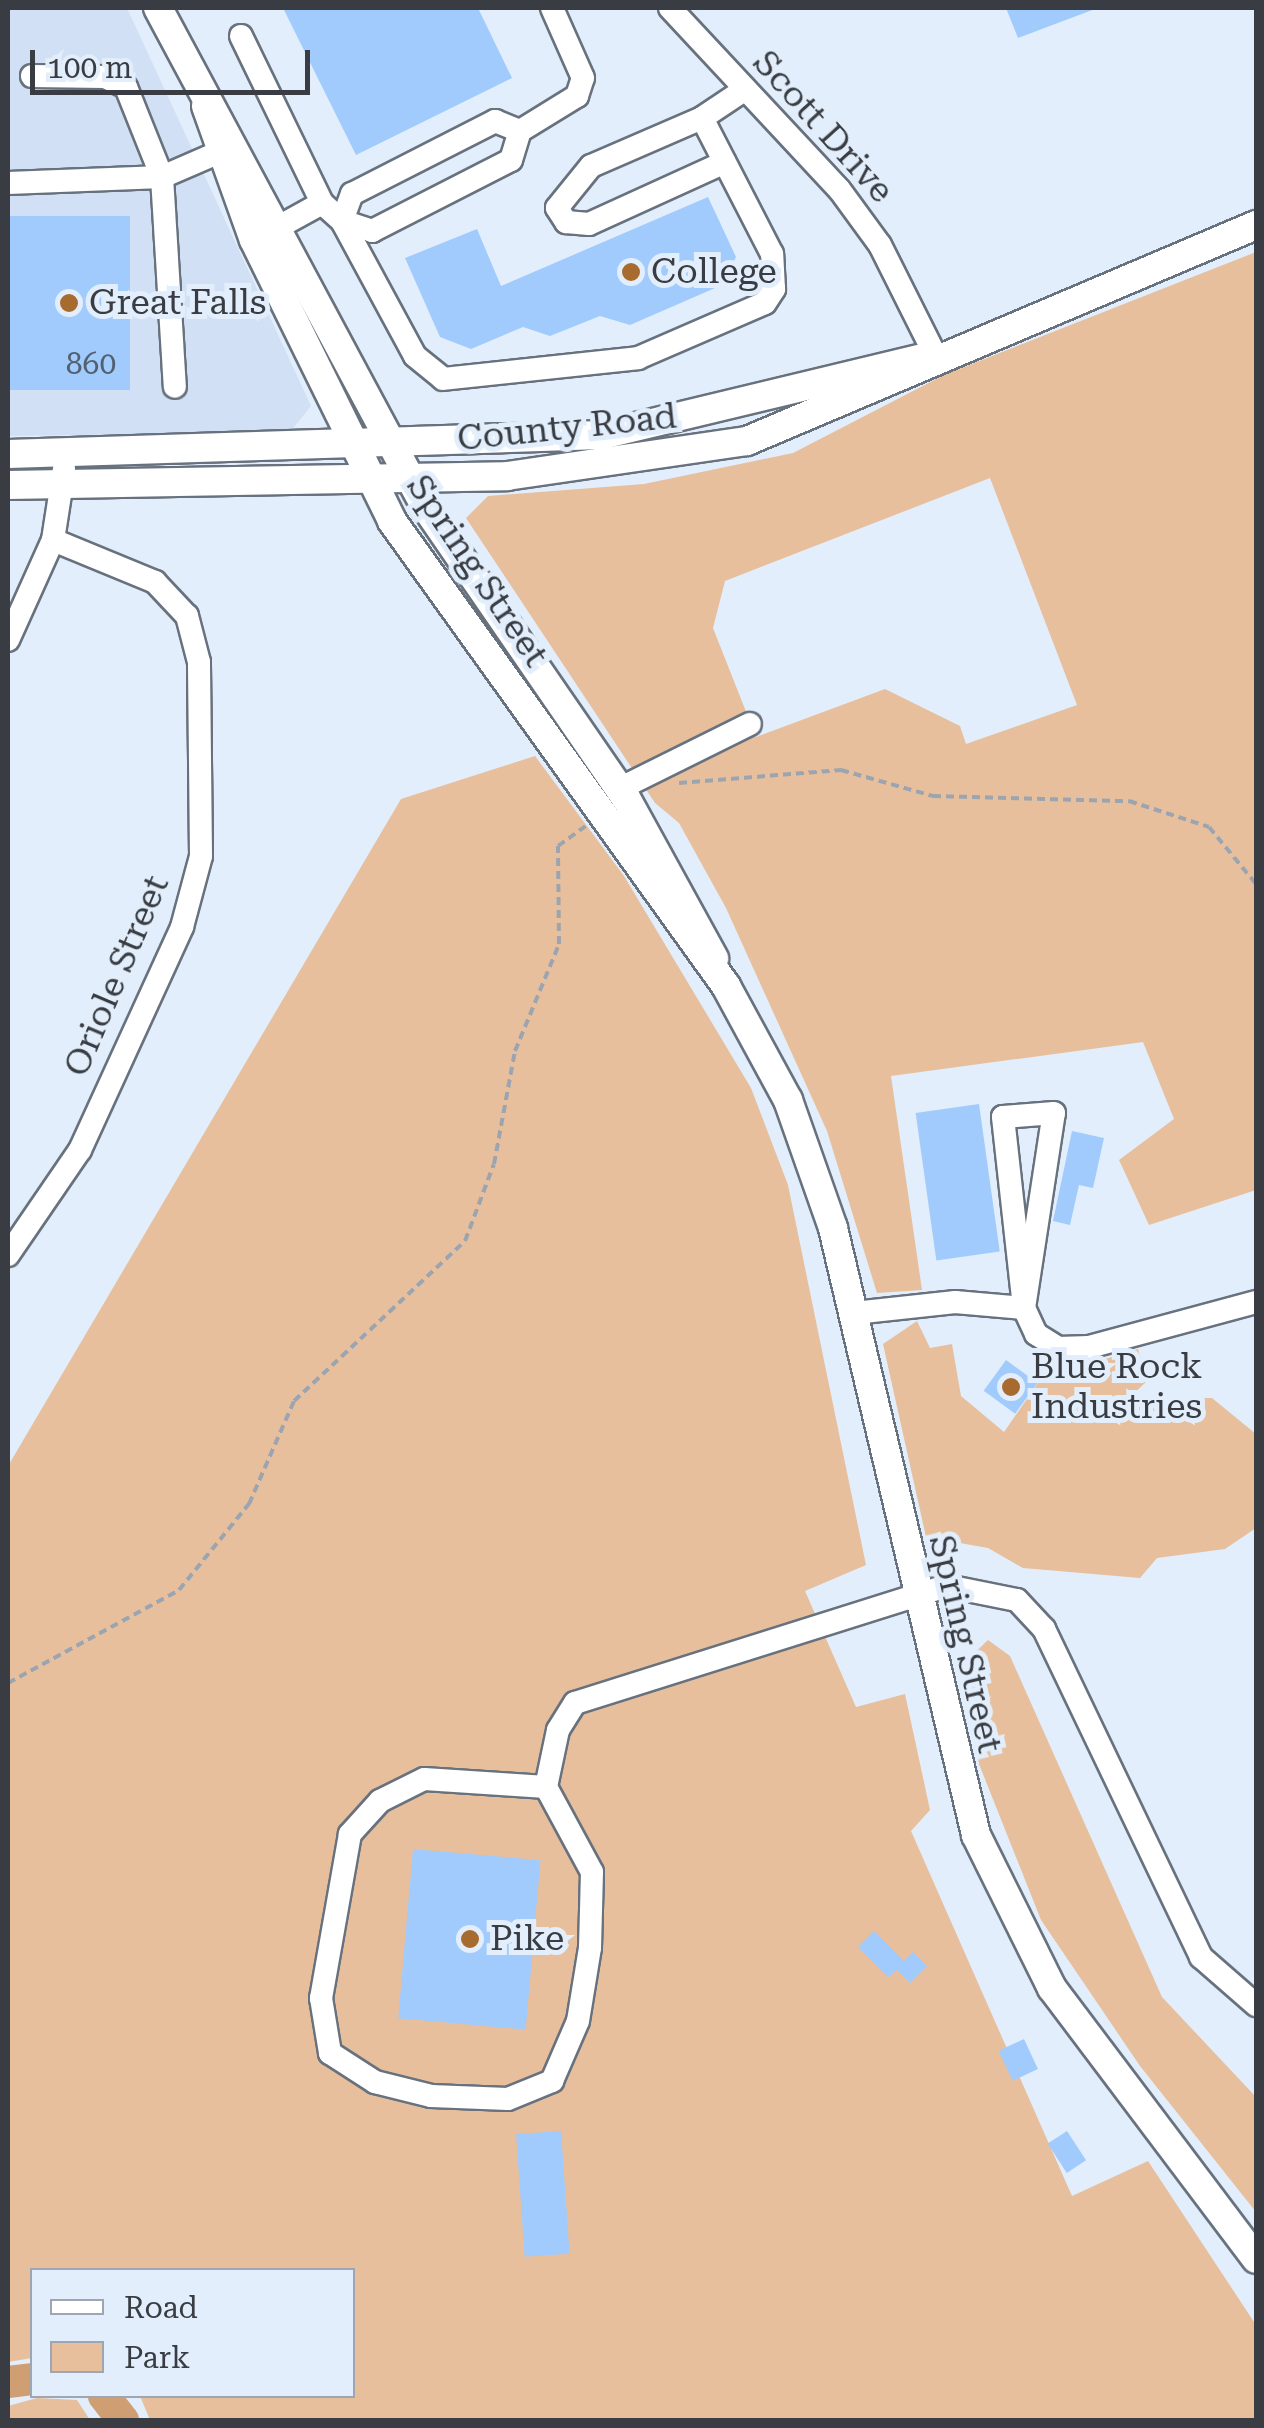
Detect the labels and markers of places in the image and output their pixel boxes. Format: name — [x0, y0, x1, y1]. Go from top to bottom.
place label: College — [651, 251, 777, 293]
marker: College — [620, 261, 642, 283]
place label: Great Falls — [89, 282, 266, 324]
marker: Great Falls — [58, 292, 80, 314]
place label: Blue Rock Industries — [1031, 1346, 1202, 1428]
marker: Blue Rock Industries — [1000, 1376, 1022, 1398]
place label: Pike — [490, 1918, 564, 1960]
marker: Pike — [459, 1928, 481, 1950]

